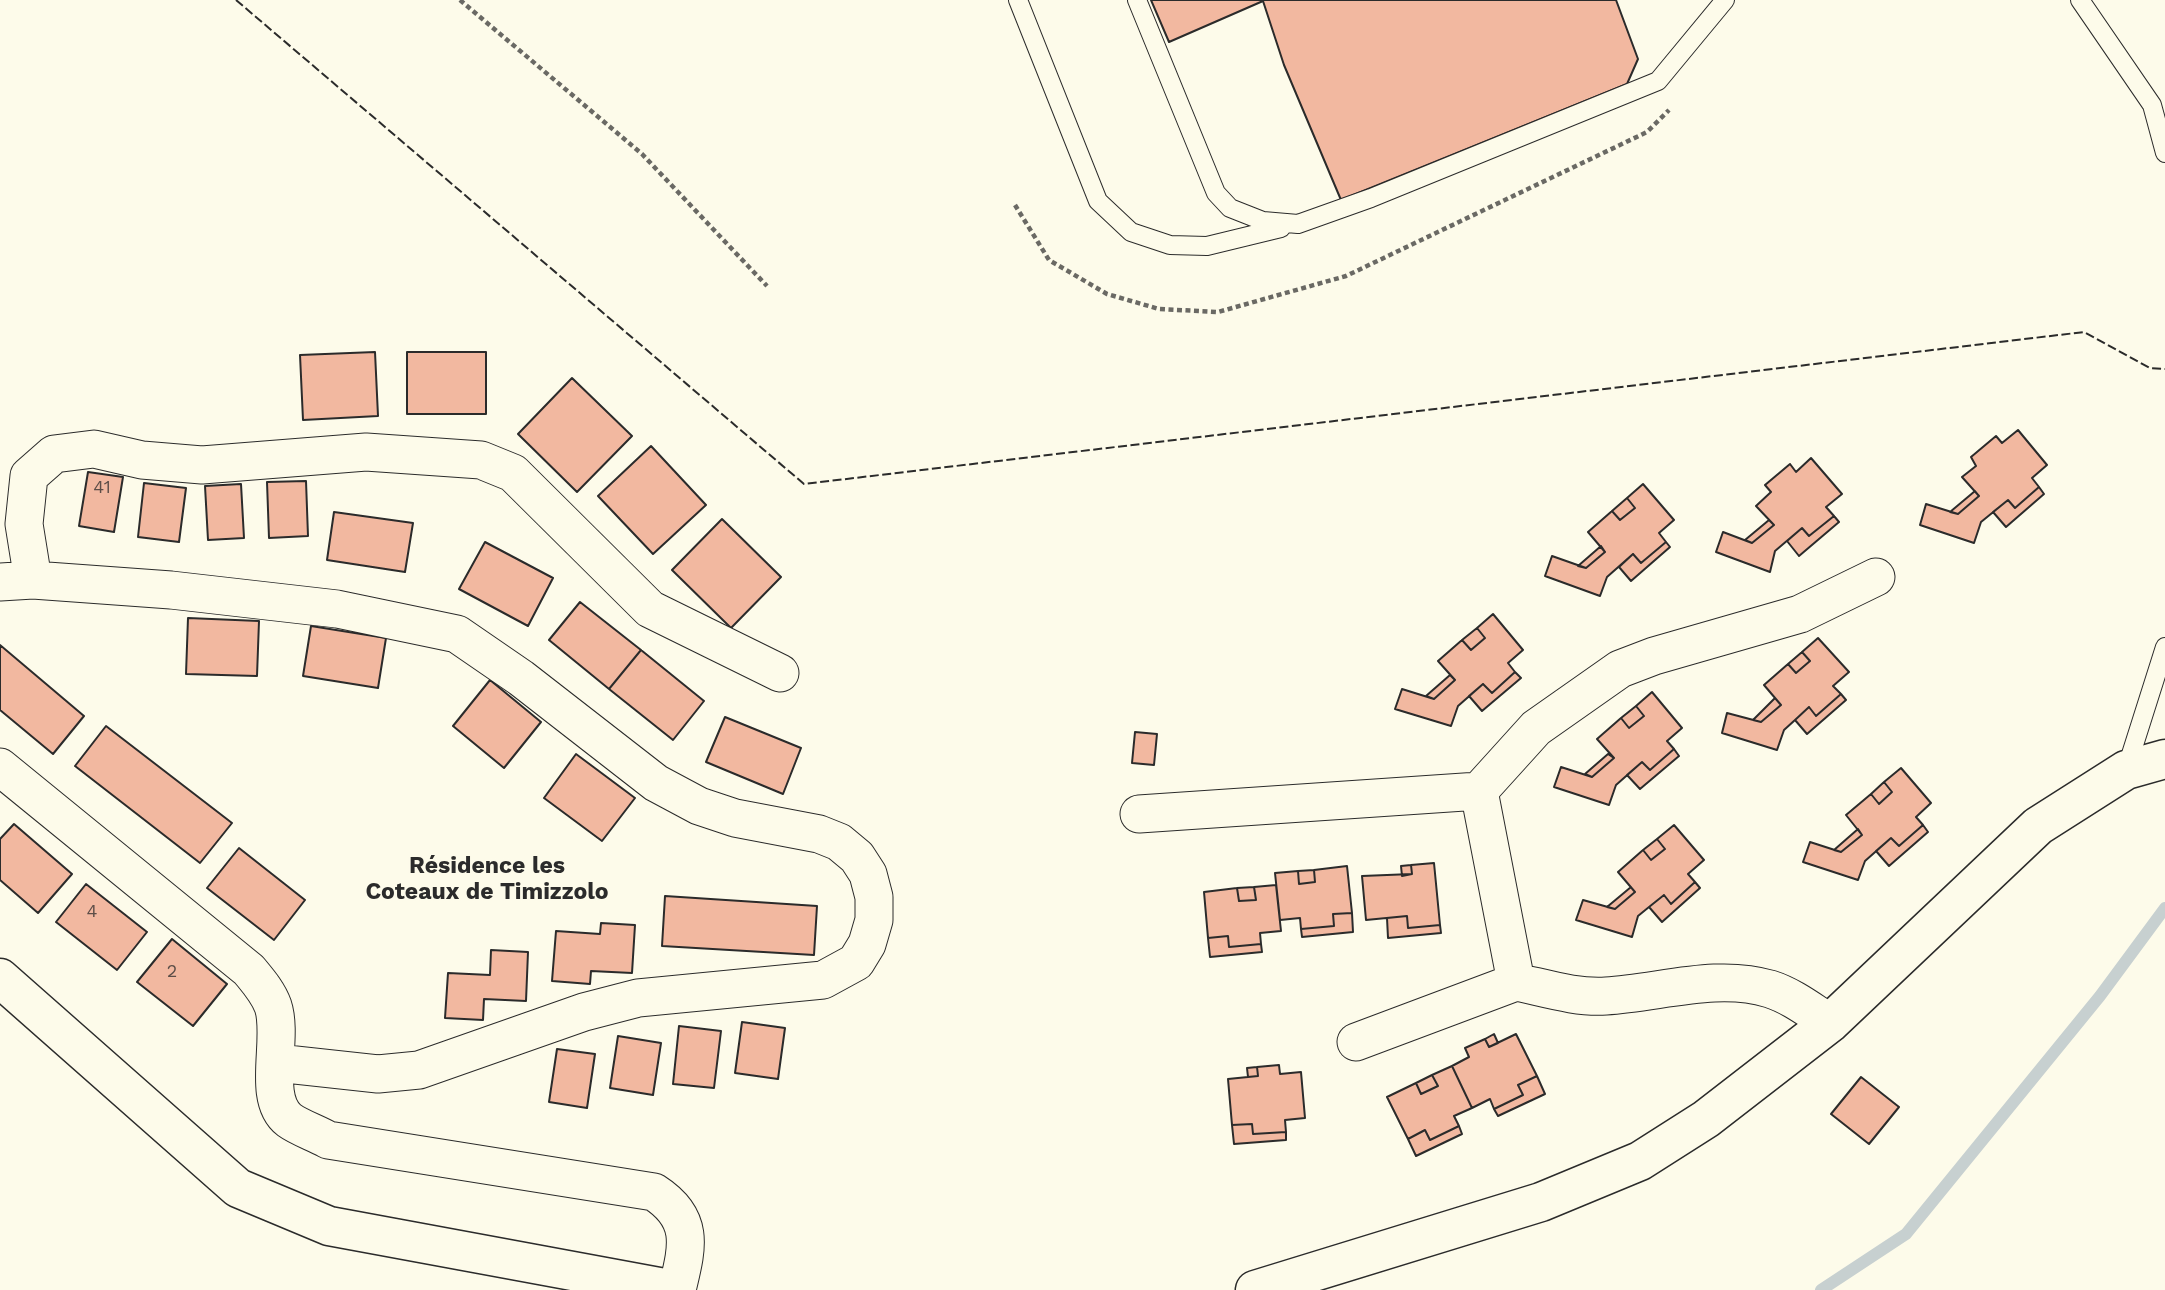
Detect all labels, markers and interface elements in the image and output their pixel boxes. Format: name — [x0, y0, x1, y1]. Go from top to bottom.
house number: 41 — [93, 477, 111, 499]
district label: Résidence les Coteaux de Timizzolo — [365, 852, 609, 906]
house number: 4 — [87, 901, 97, 923]
house number: 2 — [167, 961, 177, 983]

